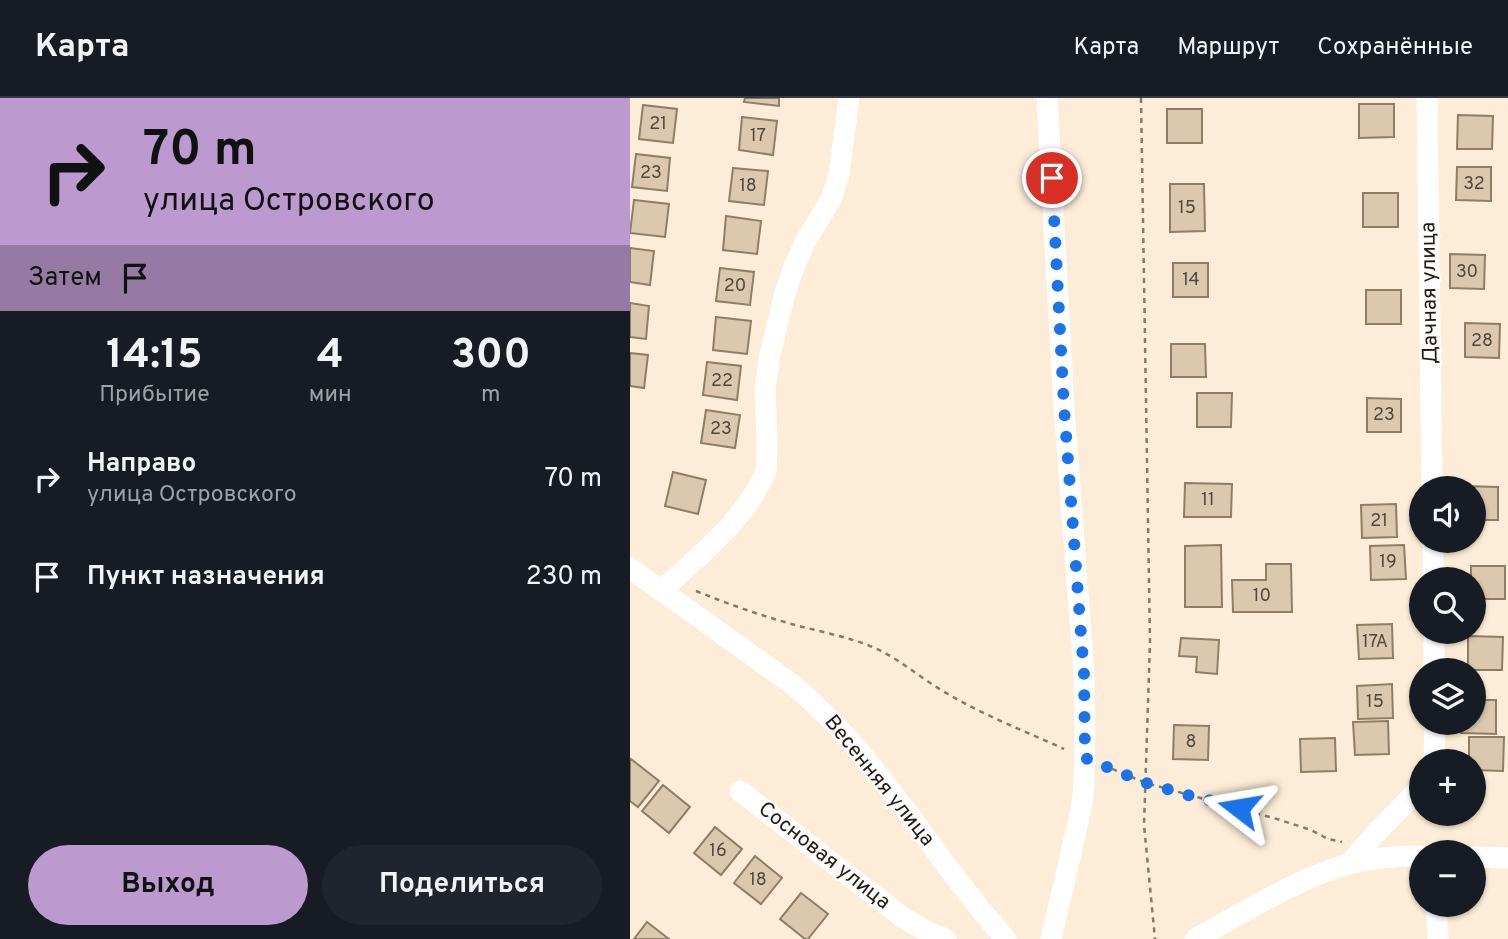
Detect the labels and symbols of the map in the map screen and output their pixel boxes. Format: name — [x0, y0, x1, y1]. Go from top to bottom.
house number: 21 — [649, 113, 667, 136]
house number: 17 — [750, 125, 766, 148]
pin — [1022, 148, 1082, 208]
house number: 23 — [640, 162, 662, 185]
house number: 32 — [1463, 173, 1485, 196]
house number: 18 — [739, 175, 757, 198]
house number: 15 — [1178, 197, 1196, 220]
street label: Дачная улица — [1415, 222, 1445, 364]
house number: 30 — [1456, 261, 1478, 284]
house number: 14 — [1182, 269, 1200, 292]
house number: 20 — [724, 275, 746, 298]
house number: 28 — [1471, 330, 1493, 353]
house number: 22 — [711, 370, 733, 393]
house number: 23 — [1373, 404, 1395, 427]
house number: 23 — [710, 418, 732, 441]
house number: 11 — [1201, 489, 1215, 512]
house number: 21 — [1370, 510, 1388, 533]
house number: 19 — [1379, 551, 1397, 574]
house number: 10 — [1253, 585, 1271, 608]
house number: 17А — [1362, 631, 1388, 654]
house number: 15 — [1366, 691, 1384, 714]
street label: Весенняя улица — [818, 710, 940, 852]
house number: 8 — [1186, 731, 1197, 754]
position arrow — [1202, 771, 1276, 845]
street label: Сосновая улица — [752, 796, 896, 916]
house number: 16 — [709, 840, 727, 863]
house number: 18 — [749, 869, 767, 892]

